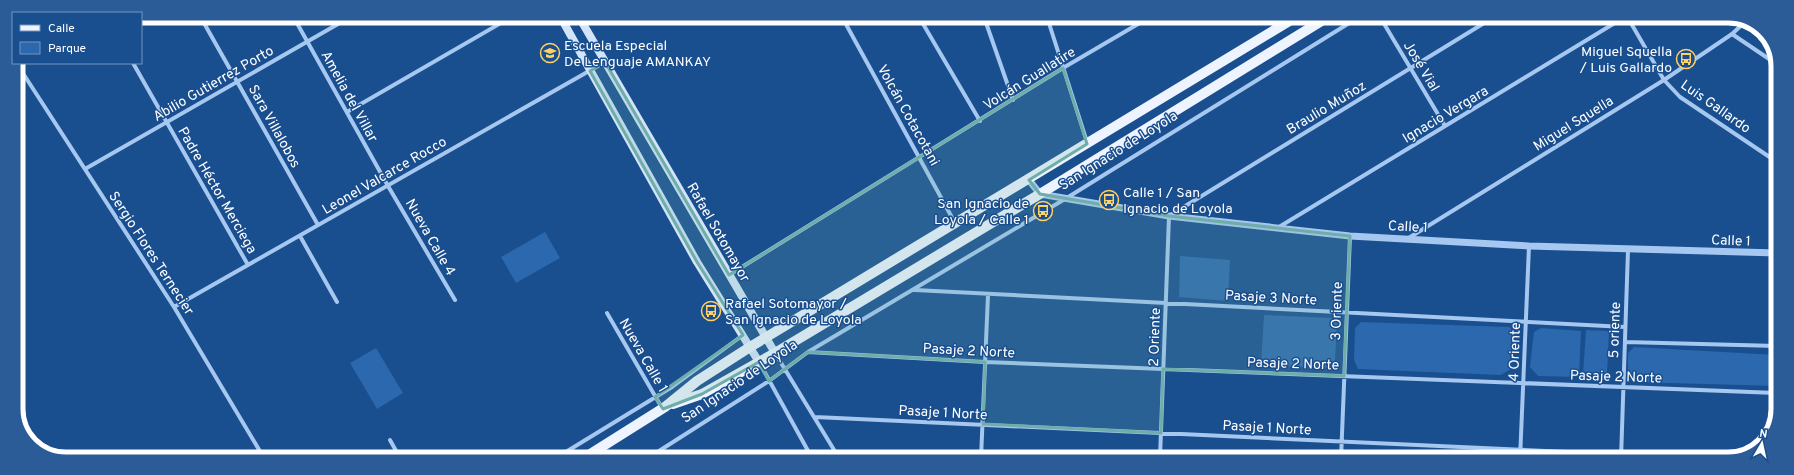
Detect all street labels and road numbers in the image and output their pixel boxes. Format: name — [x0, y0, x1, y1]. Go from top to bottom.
street label: José Vial — [1399, 39, 1442, 95]
street label: Abilio Gutierrez Porto — [150, 43, 277, 126]
street label: Volcán Guallatire — [981, 44, 1079, 114]
street label: Amelia del Villar — [317, 48, 381, 146]
street label: Volcán Cotacotani — [873, 62, 943, 169]
street label: Luis Gallardo — [1677, 77, 1754, 138]
street label: Braulio Muñoz — [1284, 78, 1370, 139]
street label: Sara Villalobos — [244, 82, 304, 171]
street label: Ignacio Vergara — [1400, 83, 1492, 148]
street label: Miguel Squella — [1531, 93, 1617, 156]
street label: San Ignacio de Loyola — [1056, 108, 1181, 195]
street label: Padre Héctor Merciega — [173, 124, 260, 257]
street label: Leonel Valcarce Rocco — [319, 134, 450, 219]
street label: Rafael Sotomayor — [682, 180, 753, 286]
street label: Sergio Flores Ternecier — [104, 189, 197, 319]
street label: Nueva Calle 4 — [401, 196, 459, 279]
street label: Calle 1 — [1388, 218, 1428, 237]
street label: Calle 1 — [1711, 232, 1751, 251]
street label: 3 Oriente — [1328, 281, 1347, 341]
street label: Pasaje 3 Norte — [1224, 288, 1317, 309]
street label: 5 oriente — [1606, 301, 1625, 359]
street label: 2 Oriente — [1146, 307, 1165, 367]
street label: Nueva Calle 1 — [615, 316, 671, 396]
street label: 4 Oriente — [1506, 322, 1525, 382]
street label: San Ignacio de Loyola — [678, 337, 801, 428]
street label: Pasaje 2 Norte — [922, 341, 1015, 362]
street label: Pasaje 2 Norte — [1246, 354, 1339, 375]
street label: Pasaje 2 Norte — [1569, 367, 1662, 388]
street label: Pasaje 1 Norte — [898, 403, 988, 424]
street label: Pasaje 1 Norte — [1222, 418, 1312, 439]

